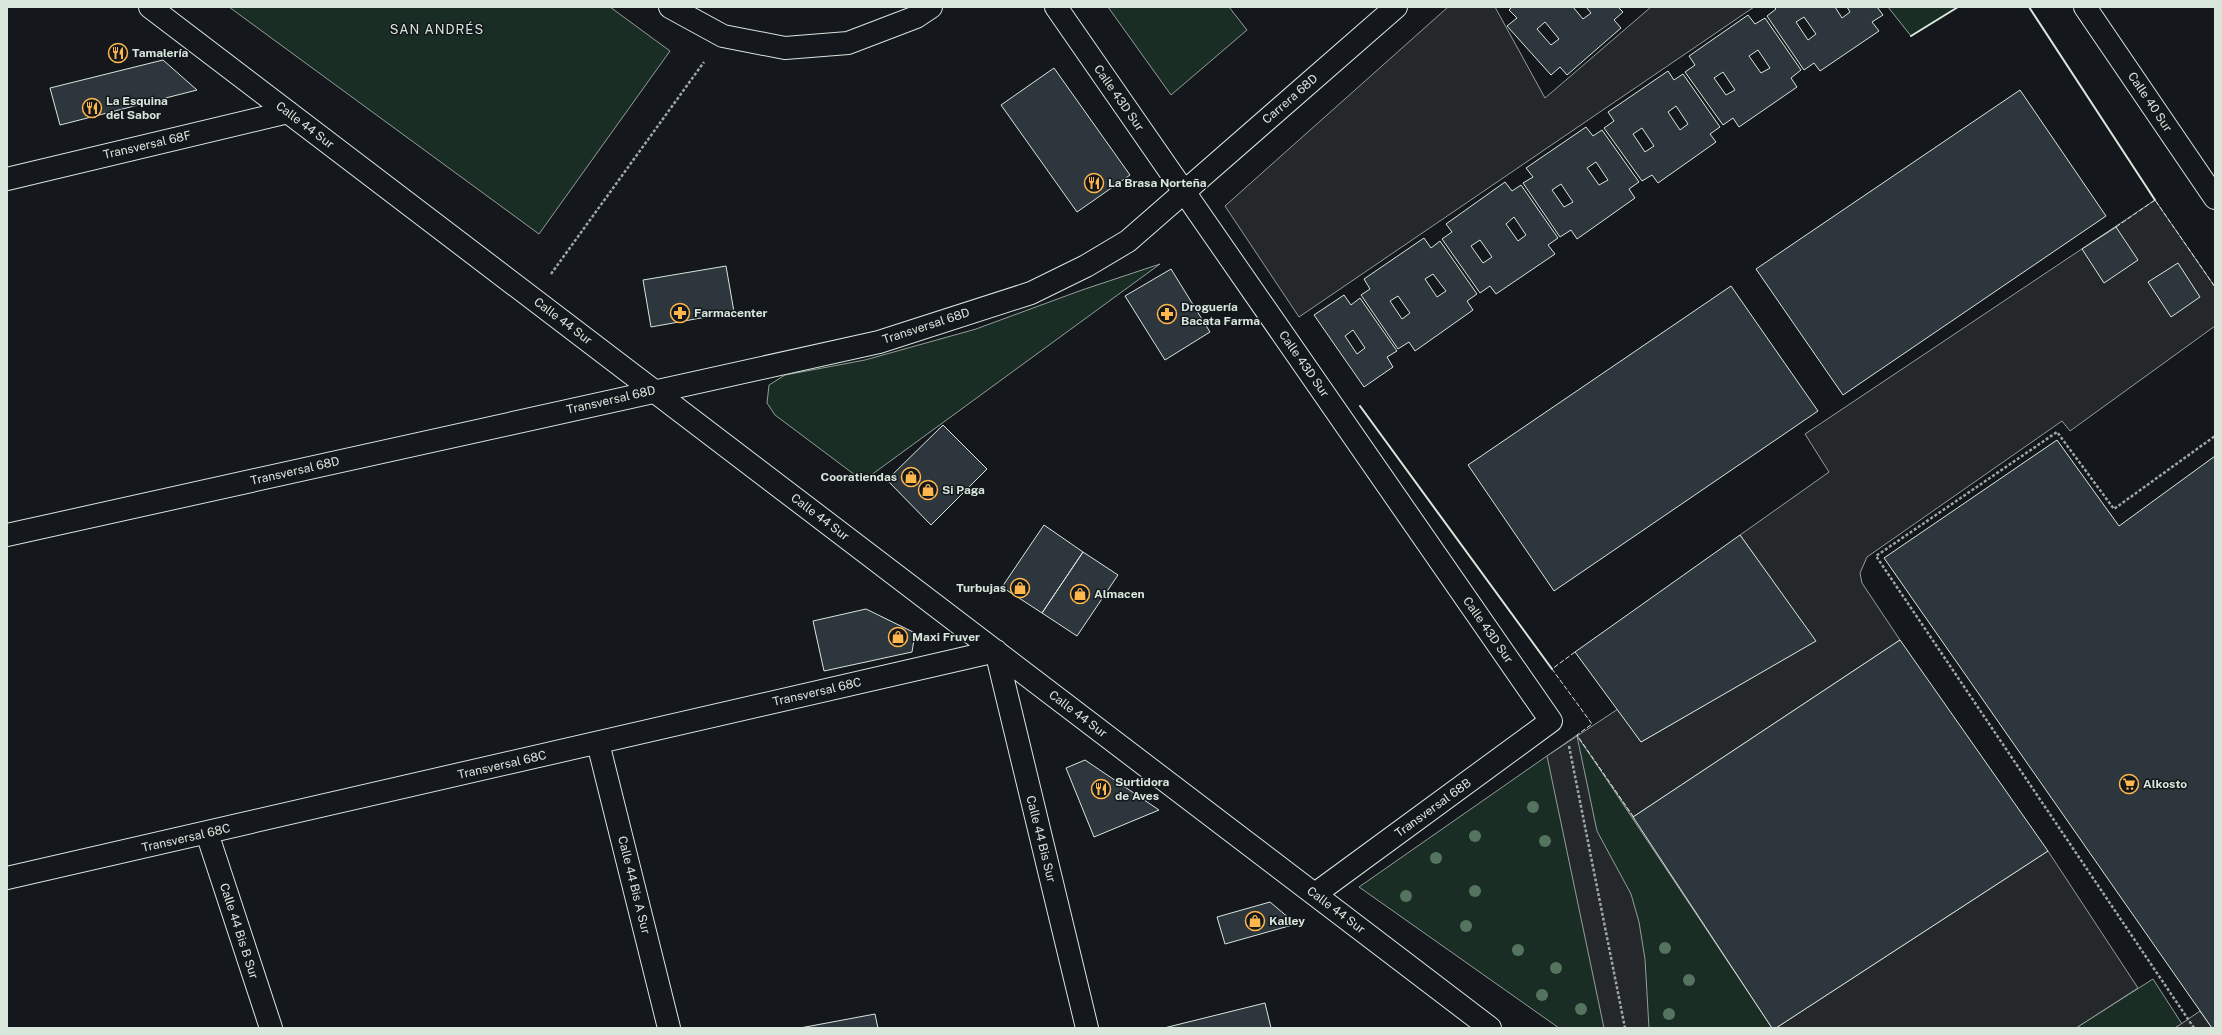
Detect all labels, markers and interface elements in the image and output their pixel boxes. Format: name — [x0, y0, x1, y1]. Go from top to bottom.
district label: SAN ANDRÉS — [390, 21, 484, 37]
restaurant icon: Tamalería — [107, 42, 129, 64]
place label: Tamalería — [132, 46, 189, 60]
street label: Calle 43D Sur — [1091, 62, 1147, 134]
street label: Calle 40 Sur — [2125, 70, 2175, 135]
street label: Carrera 68D — [1260, 71, 1320, 127]
place label: La Esquina del Sabor — [106, 94, 168, 122]
restaurant icon: La Esquina del Sabor — [81, 97, 103, 119]
street label: Calle 44 Sur — [273, 99, 337, 152]
street label: Transversal 68F — [102, 128, 192, 162]
restaurant icon: La Brasa Norteña — [1083, 172, 1105, 194]
place label: La Brasa Norteña — [1108, 176, 1207, 190]
street label: Calle 44 Sur — [531, 295, 595, 348]
place label: Droguería Bacata Farma — [1181, 300, 1260, 328]
pharmacy icon: Farmacenter — [669, 302, 691, 324]
pharmacy icon: Droguería Bacata Farma — [1156, 303, 1178, 325]
street label: Transversal 68D — [881, 305, 971, 347]
place label: Farmacenter — [694, 306, 768, 320]
street label: Calle 43D Sur — [1276, 328, 1332, 400]
street label: Transversal 68D — [565, 383, 657, 417]
street label: Transversal 68D — [249, 454, 341, 488]
shop icon: Cooratiendas — [900, 466, 922, 488]
place label: Cooratiendas — [821, 470, 897, 484]
shop icon: Si Paga — [917, 479, 939, 501]
place label: Si Paga — [942, 483, 985, 497]
street label: Calle 44 Sur — [788, 491, 852, 544]
shop icon: Turbujas — [1009, 577, 1031, 599]
place label: Turbujas — [956, 581, 1006, 595]
shop icon: Almacen — [1069, 583, 1091, 605]
place label: Almacen — [1094, 587, 1145, 601]
street label: Calle 43D Sur — [1460, 594, 1516, 666]
shop icon: Maxi Fruver — [887, 626, 909, 648]
place label: Maxi Fruver — [912, 630, 980, 644]
street label: Transversal 68C — [771, 675, 863, 709]
street label: Calle 44 Sur — [1046, 688, 1110, 741]
street label: Transversal 68C — [456, 748, 548, 782]
supermarket icon: Alkosto — [2118, 773, 2140, 795]
place label: Surtidora de Aves — [1115, 775, 1170, 803]
street label: Transversal 68B — [1392, 776, 1474, 840]
place label: Alkosto — [2143, 777, 2187, 791]
restaurant icon: Surtidora de Aves — [1090, 778, 1112, 800]
street label: Calle 44 Bis Sur — [1023, 794, 1059, 884]
street label: Transversal 68C — [140, 821, 232, 855]
street label: Calle 44 Bis A Sur — [615, 835, 653, 936]
street label: Calle 44 Bis B Sur — [217, 881, 261, 981]
street label: Calle 44 Sur — [1304, 884, 1368, 937]
shop icon: Kalley — [1244, 910, 1266, 932]
place label: Kalley — [1269, 914, 1305, 928]

